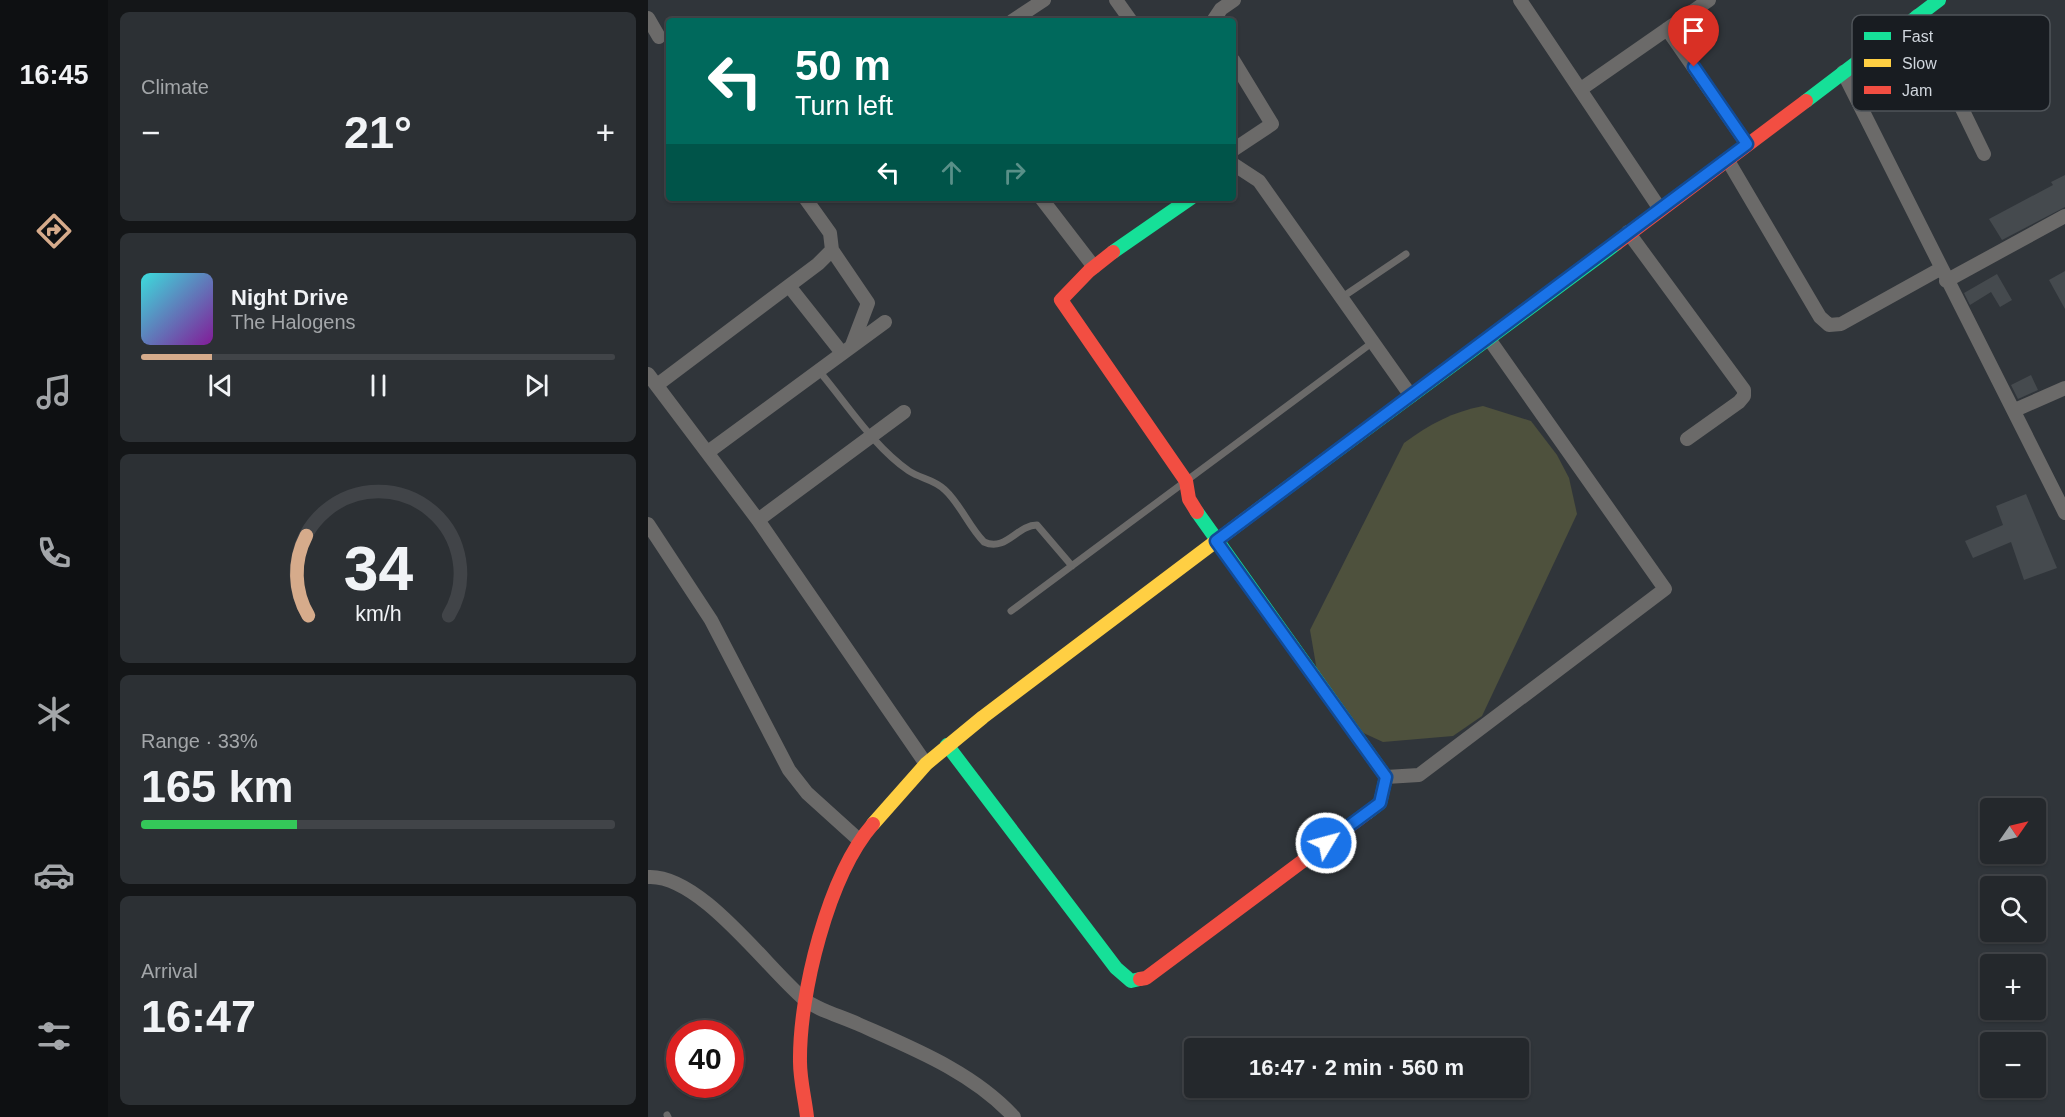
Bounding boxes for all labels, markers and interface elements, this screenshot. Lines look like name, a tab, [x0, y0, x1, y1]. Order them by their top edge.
pin	[1668, 5, 1719, 67]
icon: arrive	[1677, 14, 1710, 47]
legend	[1852, 15, 2050, 111]
text: Fast	[1902, 28, 1934, 45]
icon: left	[696, 42, 774, 120]
text: 50 m	[795, 42, 891, 89]
text: Slow	[1902, 55, 1937, 72]
text: 16:45	[19, 60, 89, 90]
text: Climate	[141, 76, 209, 98]
text: Jam	[1902, 82, 1932, 99]
text: Turn left	[795, 91, 893, 121]
text: 21°	[344, 107, 412, 158]
text: −	[141, 114, 160, 151]
text: +	[596, 114, 615, 151]
icon: left	[872, 156, 905, 189]
icon: ahead	[935, 156, 968, 189]
icon: right	[998, 156, 1031, 189]
icon: directions	[33, 210, 75, 252]
text: Night Drive	[231, 285, 348, 310]
text: The Halogens	[231, 311, 356, 333]
icon: previous	[204, 369, 237, 402]
icon: pause	[362, 369, 395, 402]
icon: next	[520, 369, 553, 402]
icon: music	[33, 371, 75, 413]
icon: phone	[33, 532, 75, 574]
text: 34	[343, 534, 413, 603]
text: km/h	[355, 602, 401, 626]
icon: climate	[33, 693, 75, 735]
text: Range · 33%	[141, 730, 258, 752]
text: 165 km	[141, 761, 294, 812]
north arrow	[1980, 798, 2046, 864]
map controls	[1980, 798, 2046, 1098]
position arrow	[1294, 811, 1358, 875]
icon: car	[33, 854, 75, 896]
button: search	[1980, 876, 2046, 942]
button: +	[1980, 954, 2046, 1020]
text: Arrival	[141, 960, 198, 982]
text: 16:47	[141, 991, 256, 1042]
icon: filters	[33, 1015, 75, 1057]
speed limit sign: 40	[666, 1020, 744, 1098]
button: −	[1980, 1032, 2046, 1098]
text: 16:47 · 2 min · 560 m	[1249, 1055, 1464, 1080]

